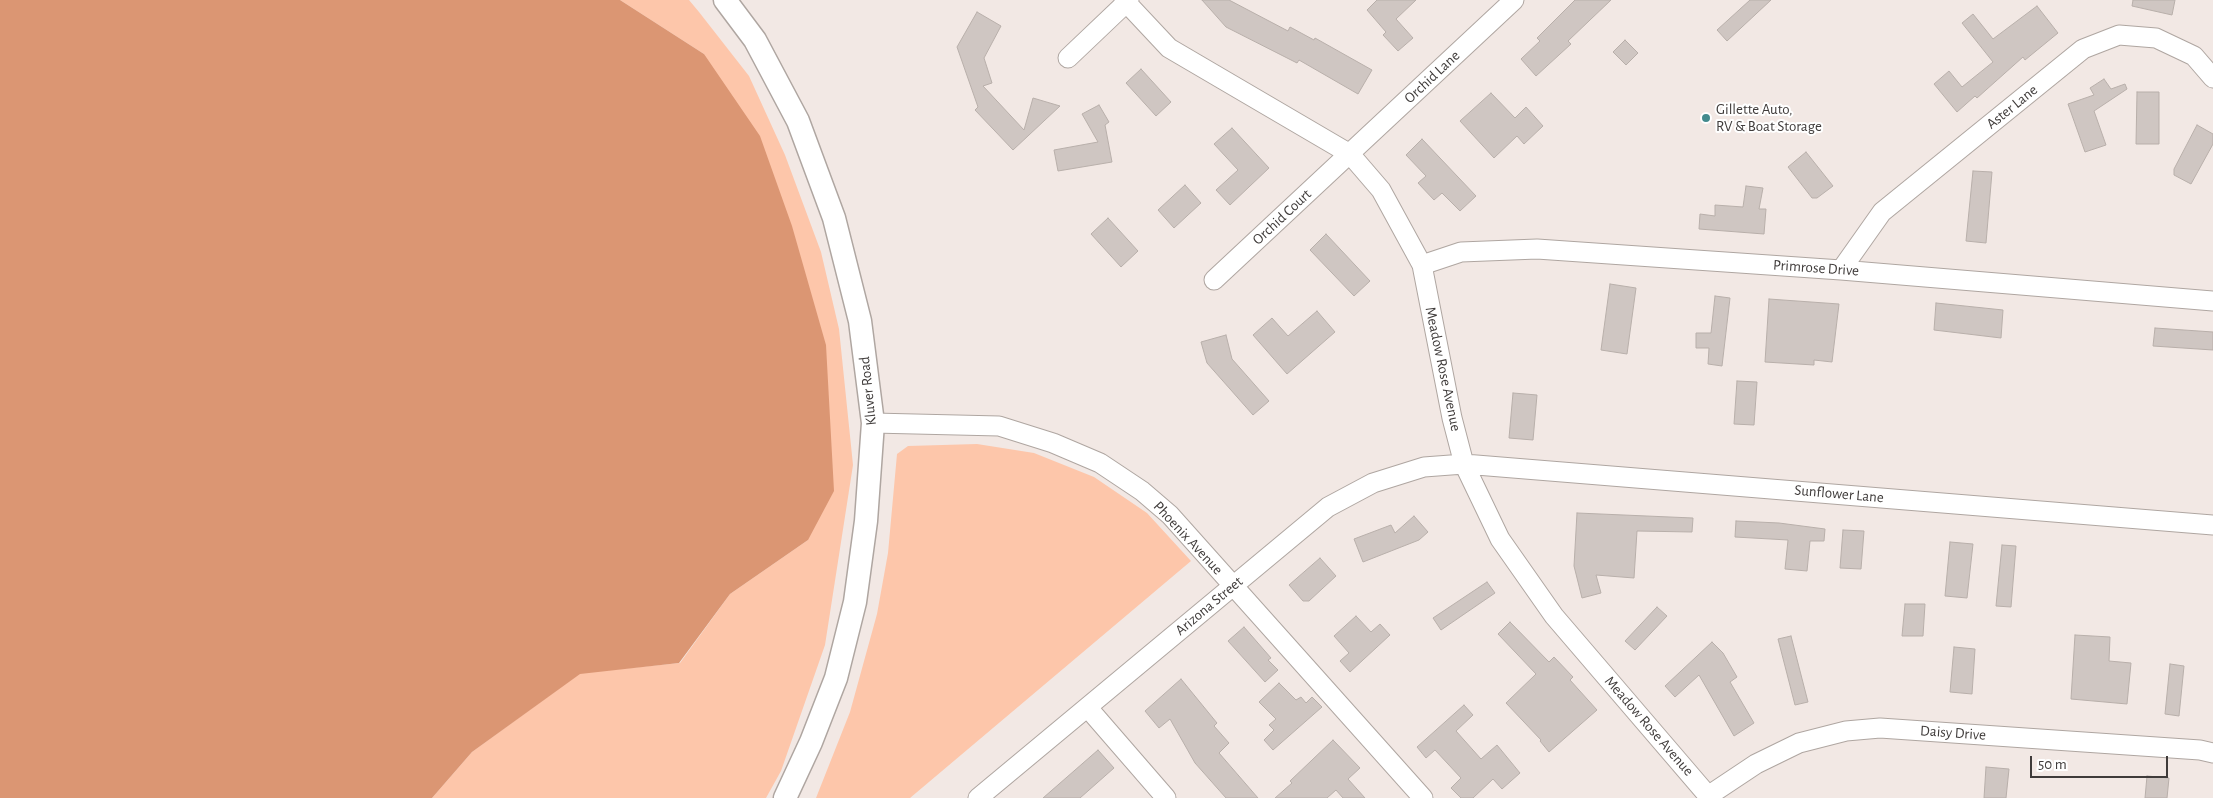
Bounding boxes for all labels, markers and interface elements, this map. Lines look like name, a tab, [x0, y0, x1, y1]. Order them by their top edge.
street label: Orchid Lane	[1400, 47, 1464, 107]
street label: Aster Lane	[1983, 81, 2041, 133]
place label: Gillette Auto, RV & Boat Storage	[1716, 100, 1822, 135]
marker: Gillette Auto, RV & Boat Storage	[1700, 112, 1712, 124]
street label: Orchid Court	[1249, 185, 1315, 249]
street label: Primrose Drive	[1772, 256, 1860, 280]
street label: Meadow Rose Avenue	[1421, 305, 1465, 433]
street label: Kluver Road	[855, 355, 881, 427]
street label: Sunflower Lane	[1794, 481, 1884, 507]
street label: Phoenix Avenue	[1149, 497, 1227, 579]
street label: Arizona Street	[1172, 573, 1246, 639]
street label: Meadow Rose Avenue	[1601, 672, 1697, 780]
street label: Daisy Drive	[1920, 722, 1986, 744]
scale bar	[2033, 746, 2170, 778]
text: 50 m	[2038, 757, 2067, 772]

